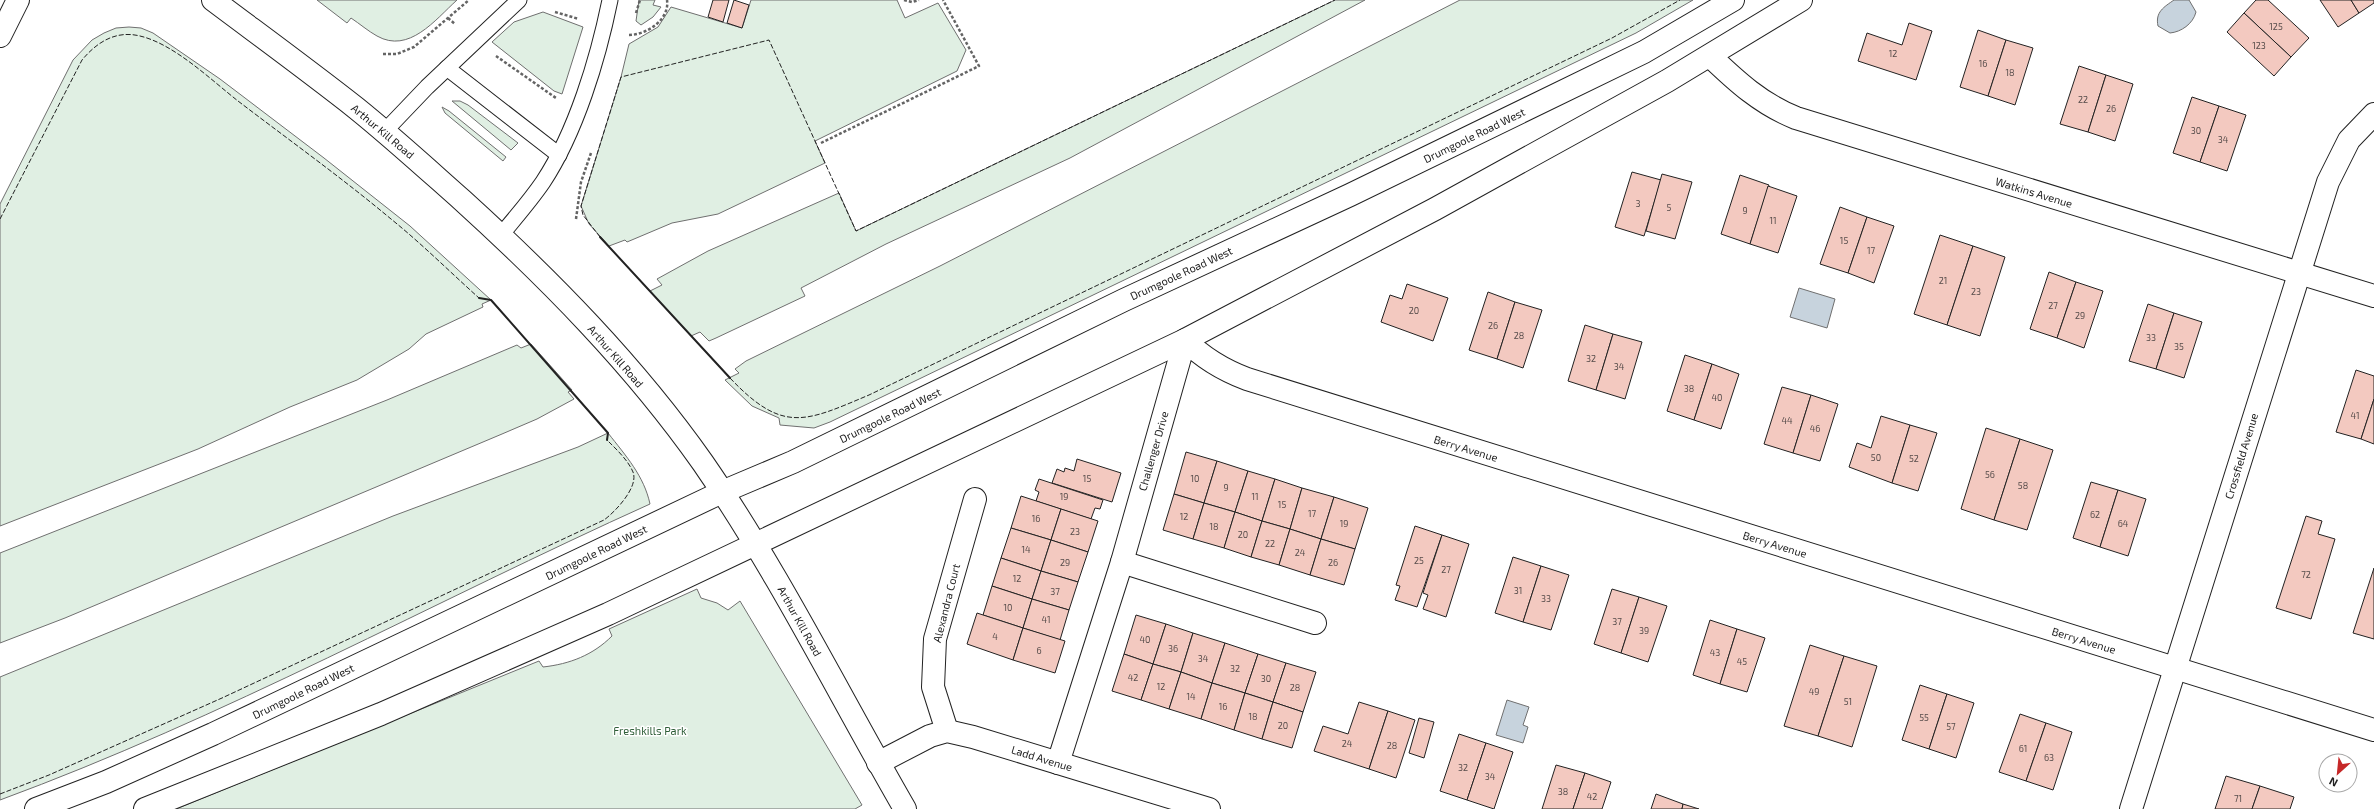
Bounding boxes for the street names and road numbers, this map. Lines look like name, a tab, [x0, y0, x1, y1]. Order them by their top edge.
street label: Arthur Kill Road	[349, 101, 417, 161]
street label: Drumgoole Road West	[1421, 105, 1527, 165]
street label: Watkins Avenue	[1994, 174, 2074, 210]
street label: Drumgoole Road West	[1128, 244, 1234, 302]
street label: Arthur Kill Road	[586, 322, 646, 390]
street label: Drumgoole Road West	[837, 385, 943, 445]
street label: Challenger Drive	[1135, 410, 1171, 492]
street label: Crossfield Avenue	[2222, 411, 2260, 501]
street label: Berry Avenue	[1432, 432, 1500, 464]
street label: Drumgoole Road West	[543, 522, 649, 582]
street label: Berry Avenue	[1741, 528, 1809, 560]
street label: Alexandra Court	[930, 562, 962, 644]
street label: Arthur Kill Road	[775, 584, 825, 658]
street label: Berry Avenue	[2050, 624, 2118, 656]
street label: Drumgoole Road West	[250, 661, 356, 721]
street label: Ladd Avenue	[1010, 743, 1074, 774]

